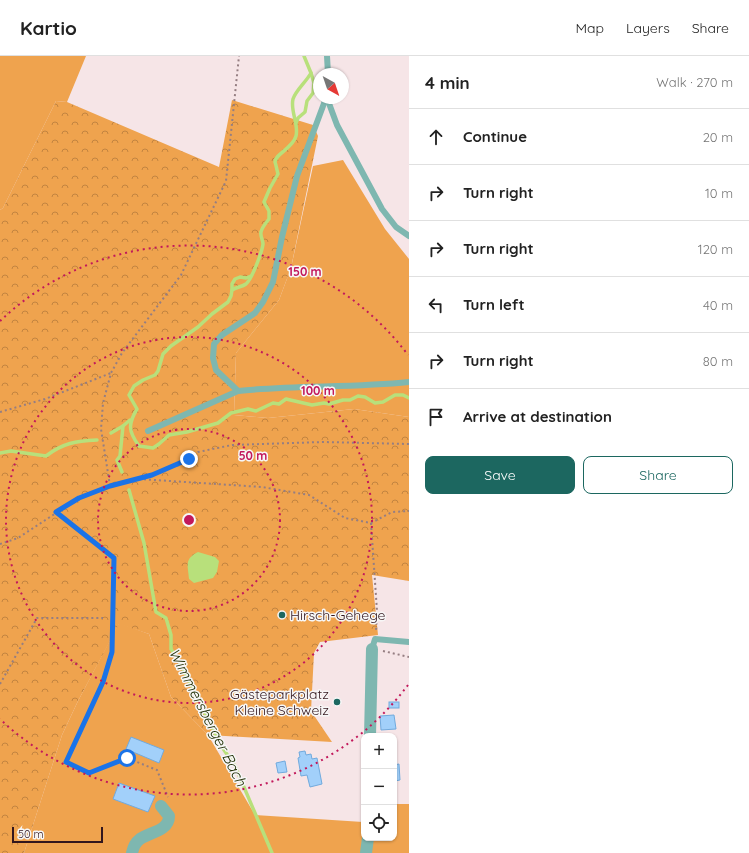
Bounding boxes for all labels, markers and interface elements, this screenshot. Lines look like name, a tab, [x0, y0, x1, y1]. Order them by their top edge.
text: Kartio	[20, 16, 77, 40]
text: Map	[575, 19, 604, 37]
text: Layers	[626, 19, 670, 37]
text: Share	[692, 19, 729, 37]
north arrow	[313, 68, 349, 104]
text: 4 min	[425, 72, 470, 93]
text: Walk · 270 m	[656, 74, 733, 90]
icon: ahead	[425, 126, 447, 148]
text: Continue	[463, 127, 527, 146]
text: 20 m	[703, 129, 733, 145]
icon: right	[425, 182, 447, 204]
text: Turn right	[463, 183, 534, 202]
text: 10 m	[705, 185, 733, 201]
icon: right	[425, 238, 447, 260]
text: Turn right	[463, 239, 534, 258]
text: 120 m	[698, 241, 733, 257]
text: 150 m	[288, 264, 322, 279]
icon: left	[425, 294, 447, 316]
text: Turn left	[463, 295, 525, 314]
text: 40 m	[703, 297, 733, 313]
icon: right	[425, 350, 447, 372]
text: Turn right	[463, 351, 534, 370]
text: 80 m	[703, 353, 733, 369]
text: 100 m	[301, 383, 335, 398]
icon: arrive	[425, 406, 447, 428]
text: Arrive at destination	[463, 407, 612, 426]
text: 50 m	[239, 448, 267, 463]
route end	[180, 450, 198, 468]
button: Save	[425, 456, 575, 494]
button: Share	[583, 456, 733, 494]
centre of rings	[182, 513, 196, 527]
place label: Hirsch-Gehege	[290, 606, 386, 624]
marker: Hirsch-Gehege	[277, 610, 287, 620]
water label: Wimmersberger Bach	[165, 645, 251, 789]
place label: Gästeparkplatz Kleine Schweiz	[230, 685, 329, 719]
marker: Gästeparkplatz Kleine Schweiz	[332, 697, 342, 707]
map controls	[361, 733, 397, 841]
button: +	[361, 733, 397, 769]
route start	[118, 749, 136, 767]
button: −	[361, 769, 397, 805]
button: locate	[361, 805, 397, 841]
scale bar	[12, 825, 103, 844]
text: 50 m	[18, 827, 44, 841]

